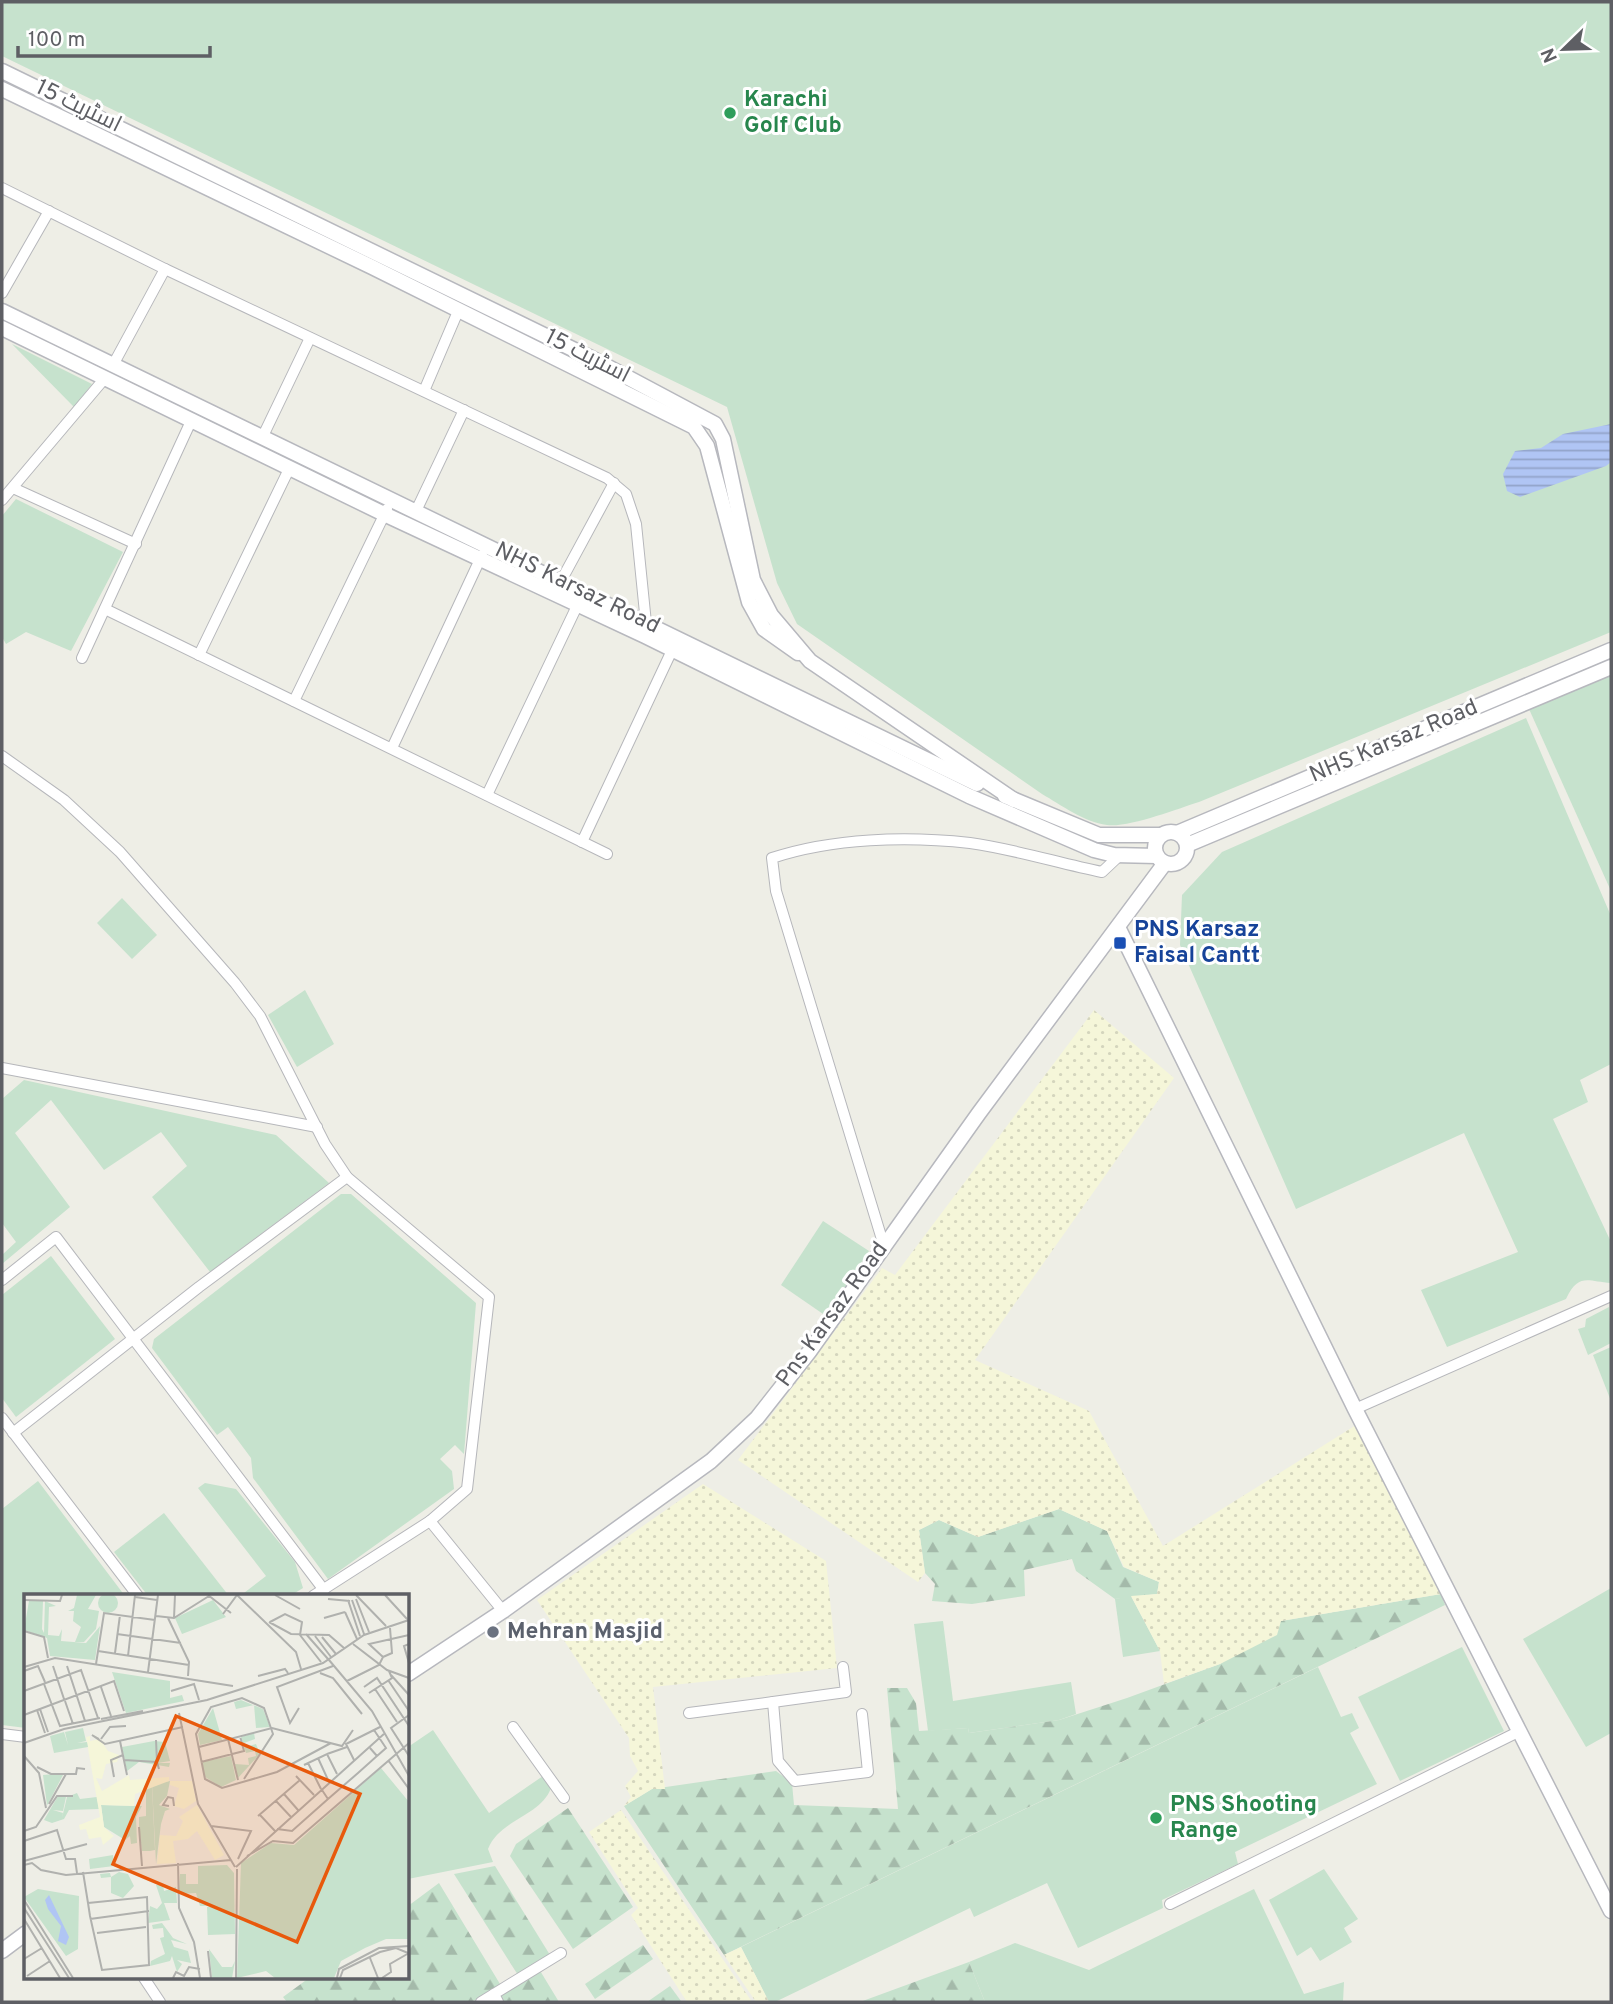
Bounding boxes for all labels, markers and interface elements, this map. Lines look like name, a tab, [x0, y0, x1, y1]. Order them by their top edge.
scale bar	[18, 14, 210, 58]
north arrow	[1529, 14, 1599, 84]
text: 100 m	[28, 27, 85, 54]
text: N	[1536, 44, 1564, 66]
street label: اسٹریٹ 15	[30, 74, 126, 140]
place label: Karachi Golf Club	[744, 86, 842, 141]
marker: Karachi Golf Club	[722, 105, 738, 121]
street label: اسٹریٹ 15	[539, 323, 635, 391]
street label: NHS Karsaz Road	[490, 536, 664, 642]
street label: NHS Karsaz Road	[1305, 693, 1483, 791]
place label: PNS Karsaz Faisal Cantt	[1134, 916, 1260, 971]
marker: PNS Karsaz Faisal Cantt	[1112, 935, 1128, 951]
street label: Pns Karsaz Road	[771, 1237, 895, 1393]
inset map	[24, 1594, 410, 1980]
place label: Mehran Masjid	[507, 1618, 663, 1647]
marker: Mehran Masjid	[485, 1624, 501, 1640]
place label: PNS Shooting Range	[1170, 1791, 1317, 1846]
marker: PNS Shooting Range	[1148, 1810, 1164, 1826]

